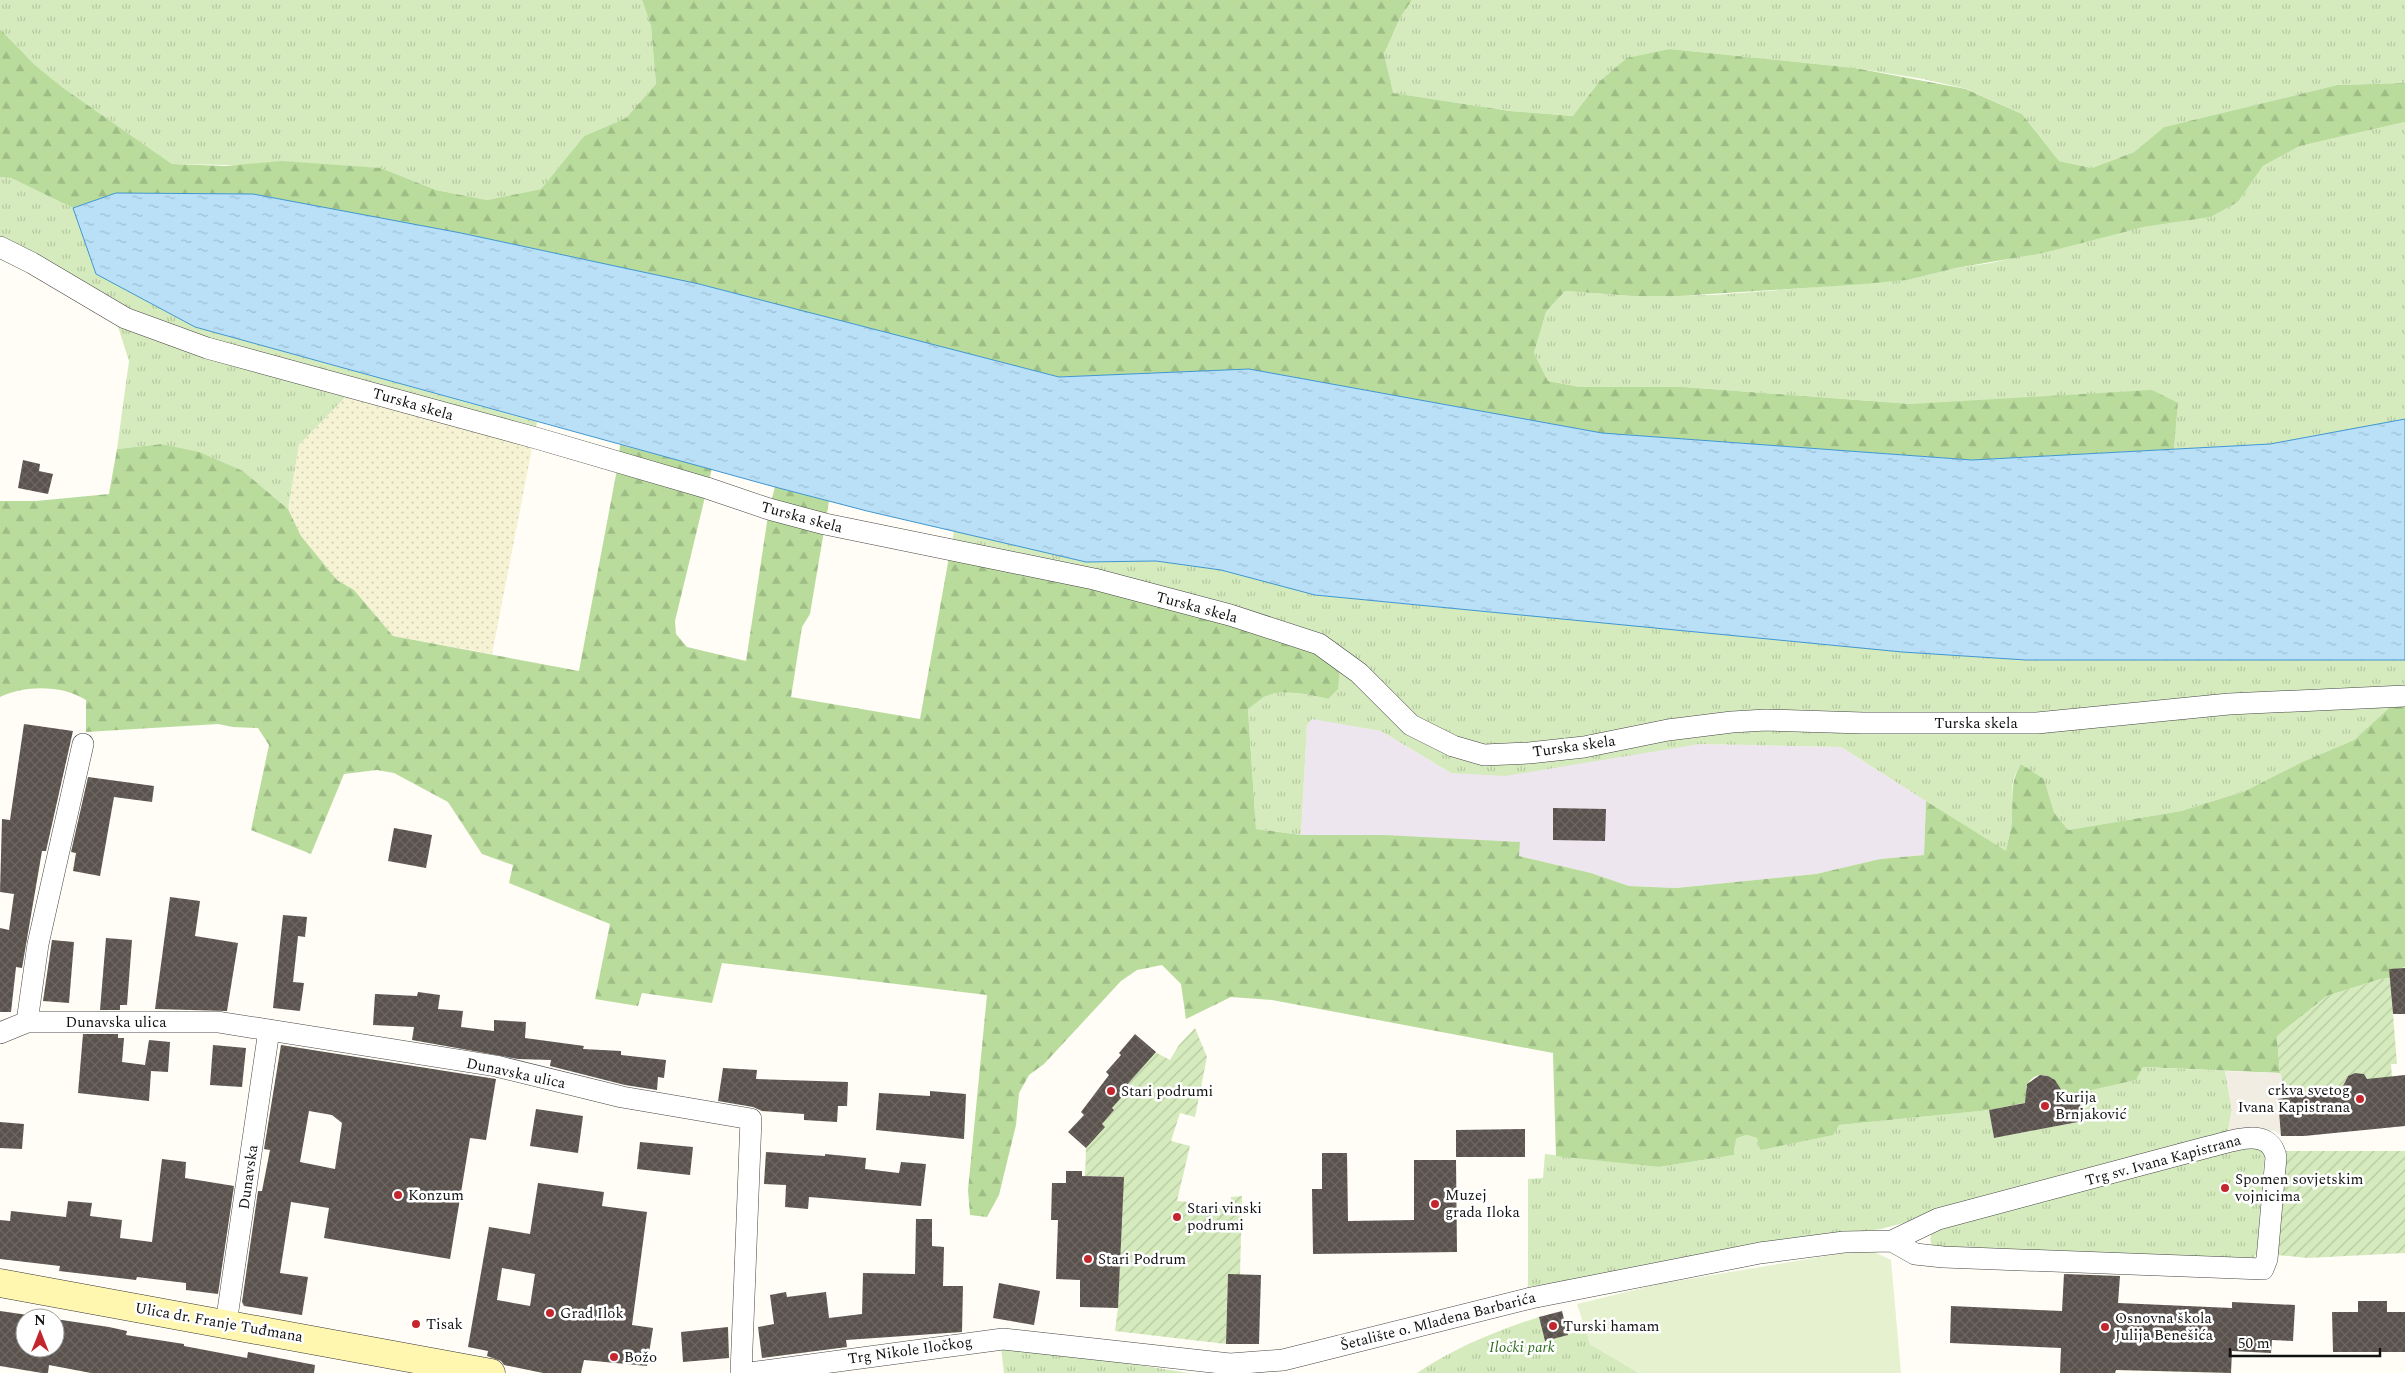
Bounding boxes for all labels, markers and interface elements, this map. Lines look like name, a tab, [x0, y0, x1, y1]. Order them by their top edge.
street label: Turska skela	[370, 382, 457, 427]
street label: Turska skela	[759, 496, 846, 540]
street label: Turska skela	[1154, 586, 1241, 630]
street label: Turska skela	[1934, 712, 2018, 735]
street label: Turska skela	[1531, 729, 1618, 764]
street label: Dunavska ulica	[66, 1011, 167, 1034]
street label: Dunavska ulica	[464, 1052, 568, 1095]
place label: crkva svetog Ivana Kapistrana	[2238, 1079, 2351, 1119]
place label: Stari podrumi	[1121, 1080, 1213, 1103]
marker: Stari podrumi	[1105, 1085, 1117, 1097]
place label: Kurija Brnjaković	[2055, 1086, 2127, 1126]
marker: crkva svetog Ivana Kapistrana	[2354, 1093, 2366, 1105]
marker: Kurija Brnjaković	[2039, 1100, 2051, 1112]
street label: Trg sv. Ivana Kapistrana	[2083, 1128, 2244, 1192]
street label: Dunavska	[233, 1143, 265, 1211]
place label: Spomen sovjetskim vojnicima	[2234, 1168, 2364, 1208]
marker: Spomen sovjetskim vojnicima	[2219, 1182, 2231, 1194]
place label: Konzum	[408, 1184, 464, 1207]
place label: Muzej grada Iloka	[1445, 1184, 1520, 1224]
marker: Konzum	[392, 1189, 404, 1201]
place label: Stari vinski podrumi	[1187, 1197, 1262, 1237]
marker: Muzej grada Iloka	[1429, 1198, 1441, 1210]
marker: Stari vinski podrumi	[1171, 1211, 1183, 1223]
place label: Stari Podrum	[1098, 1248, 1186, 1271]
marker: Stari Podrum	[1082, 1253, 1094, 1265]
street label: Šetalište o. Mladena Barbarića	[1338, 1286, 1539, 1357]
street label: Ulica dr. Franje Tuđmana	[133, 1296, 305, 1349]
place label: Grad Ilok	[560, 1302, 624, 1325]
marker: Grad Ilok	[544, 1307, 556, 1319]
place label: Osnovna škola Julija Benešića	[2115, 1307, 2214, 1347]
north arrow	[15, 1308, 65, 1358]
text: N	[34, 1310, 46, 1331]
place label: Tisak	[426, 1313, 463, 1336]
place label: Turski hamam	[1563, 1315, 1659, 1338]
marker: Tisak	[410, 1318, 422, 1330]
marker: Turski hamam	[1547, 1320, 1559, 1332]
marker: Osnovna škola Julija Benešića	[2099, 1321, 2111, 1333]
scale bar	[2230, 1326, 2380, 1358]
street label: Trg Nikole Iločkog	[846, 1330, 974, 1371]
text: 50 m	[2238, 1332, 2270, 1355]
park label: Iločki park	[1489, 1336, 1555, 1359]
place label: Božo	[624, 1346, 657, 1369]
marker: Božo	[608, 1351, 620, 1363]

